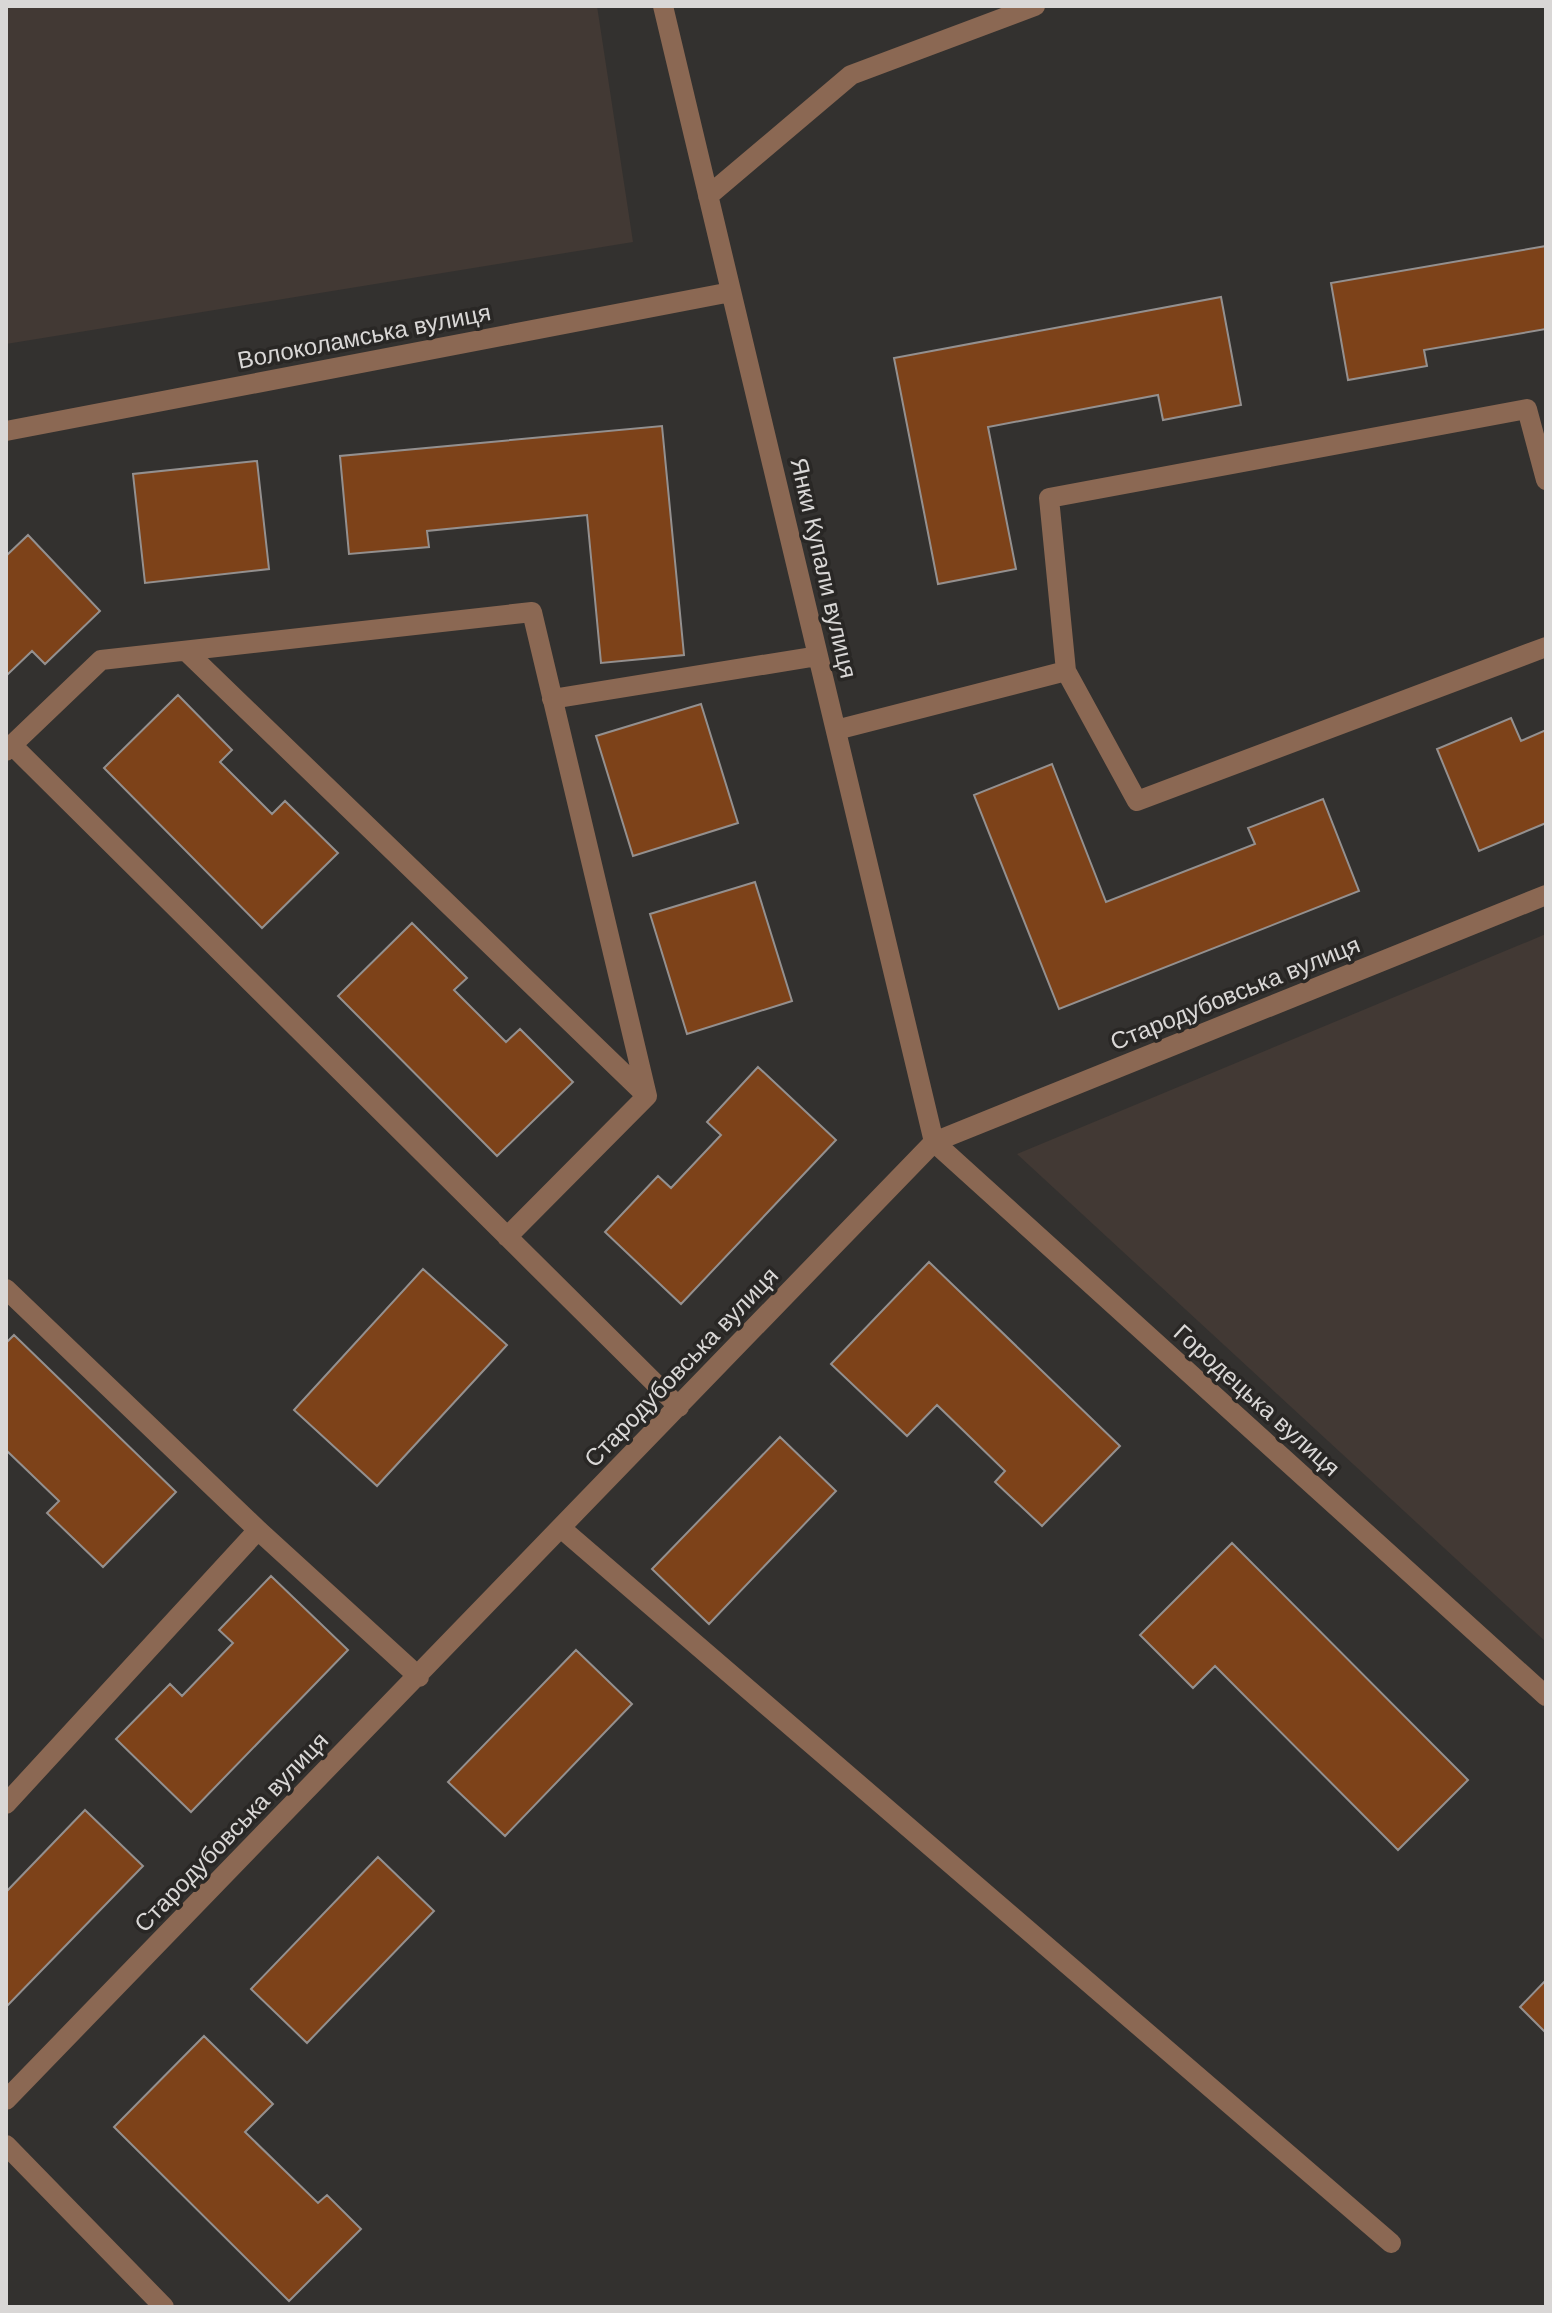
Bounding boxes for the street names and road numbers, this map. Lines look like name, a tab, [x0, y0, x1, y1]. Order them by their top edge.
street label: Волоколамська вулиця	[235, 298, 493, 374]
street label: Янки Купали вулиця	[785, 455, 863, 681]
street label: Стародубовська вулиця	[1106, 931, 1364, 1055]
street label: Стародубовська вулиця	[579, 1262, 783, 1472]
street label: Городецька вулиця	[1169, 1319, 1345, 1481]
street label: Стародубовська вулиця	[129, 1727, 333, 1937]

